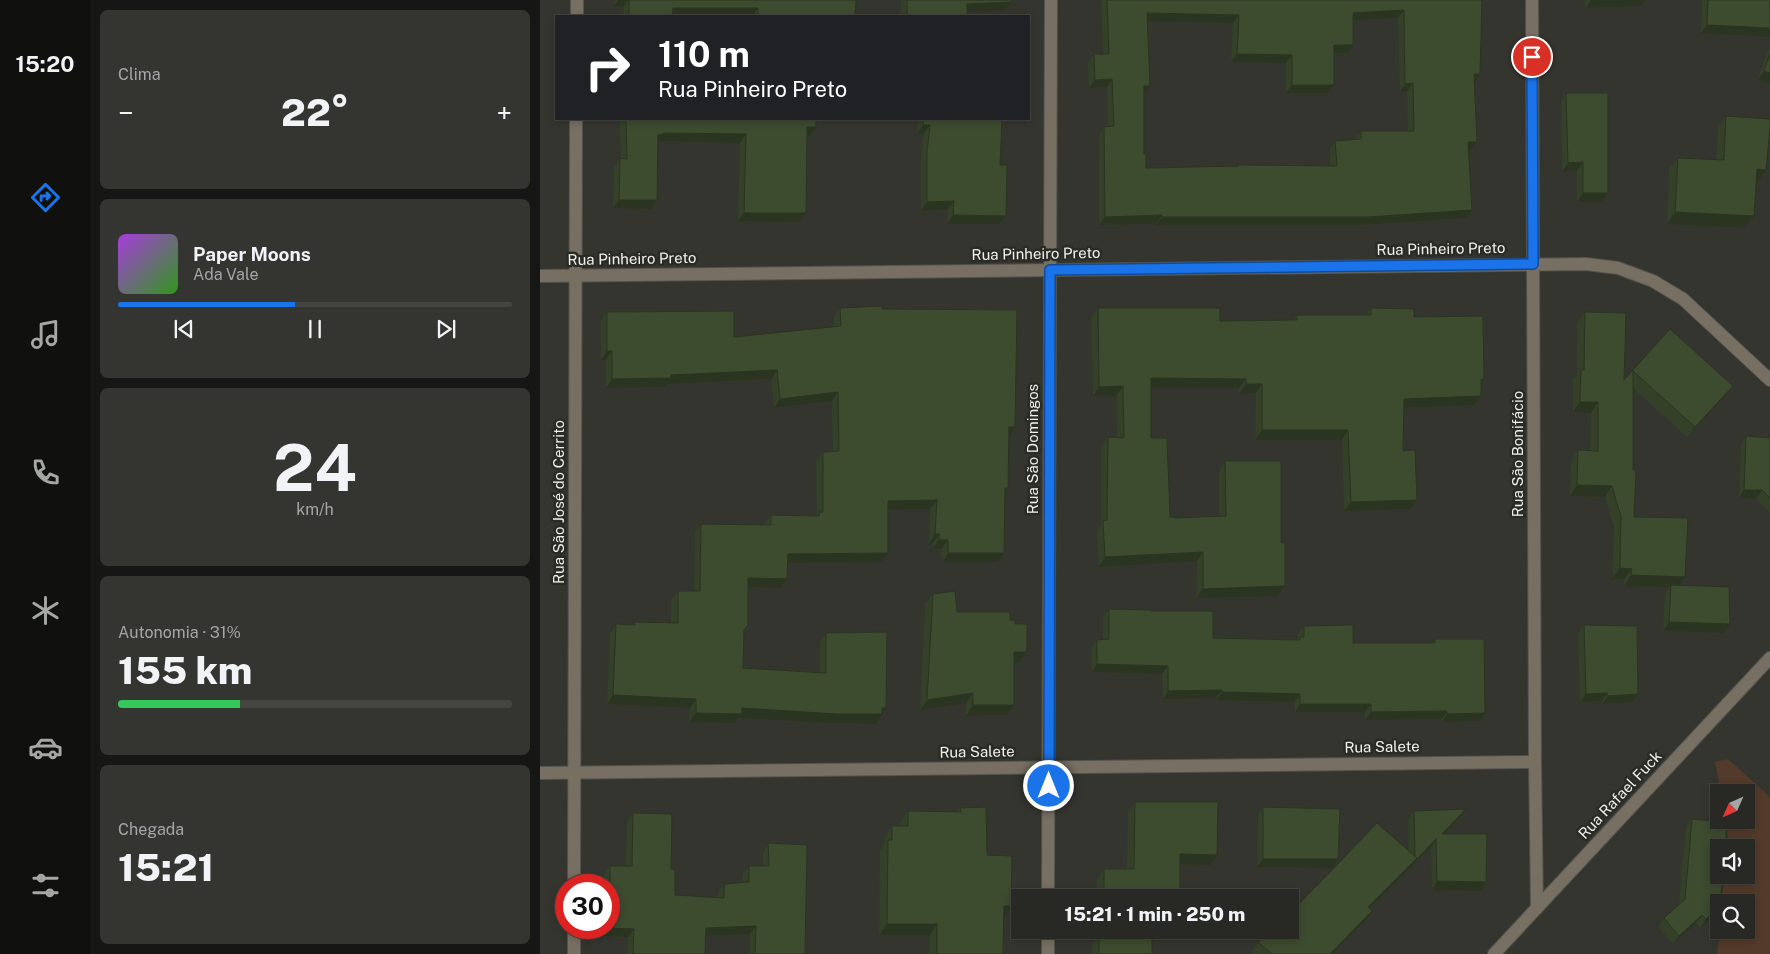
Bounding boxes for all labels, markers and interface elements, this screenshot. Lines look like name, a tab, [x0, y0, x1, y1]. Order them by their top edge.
text: 110 m	[658, 34, 750, 75]
icon: right	[575, 35, 640, 100]
pin	[1511, 36, 1553, 78]
icon: arrive	[1518, 43, 1546, 71]
text: 15:20	[16, 51, 74, 77]
text: Clima	[118, 65, 161, 84]
text: Rua Pinheiro Preto	[658, 76, 847, 102]
text: 22°	[281, 90, 349, 135]
text: −	[118, 96, 134, 129]
text: +	[496, 96, 512, 129]
icon: directions	[28, 180, 63, 215]
street label: Rua Pinheiro Preto	[1376, 239, 1506, 258]
text: Paper Moons	[193, 243, 311, 265]
street label: Rua Pinheiro Preto	[971, 244, 1101, 263]
street label: Rua Pinheiro Preto	[567, 249, 697, 268]
text: Ada Vale	[193, 265, 258, 284]
icon: previous	[170, 315, 198, 343]
icon: pause	[301, 315, 329, 343]
icon: next	[432, 315, 460, 343]
icon: music	[28, 317, 63, 352]
street label: Rua São Domingos	[1024, 384, 1041, 514]
street label: Rua São Bonifácio	[1509, 391, 1526, 517]
street label: Rua São José do Cerrito	[550, 420, 567, 584]
text: 24	[273, 429, 357, 506]
icon: phone	[28, 455, 63, 490]
text: km/h	[296, 500, 334, 519]
icon: climate	[28, 593, 63, 628]
text: Autonomia · 31%	[118, 623, 241, 642]
text: 155 km	[118, 648, 252, 693]
icon: car	[28, 730, 63, 765]
street label: Rua Salete	[1344, 737, 1420, 756]
street label: Rua Salete	[939, 742, 1015, 761]
street label: Rua Rafael Fuck	[1575, 747, 1665, 842]
position arrow	[1022, 759, 1074, 811]
north arrow	[1710, 784, 1755, 829]
map controls	[1710, 784, 1755, 939]
text: Chegada	[118, 820, 184, 839]
button: sound	[1710, 839, 1755, 884]
text: 15:21	[118, 845, 214, 890]
icon: filters	[28, 868, 63, 903]
speed limit sign: 30	[555, 874, 620, 939]
button: search	[1710, 894, 1755, 939]
text: 15:21 · 1 min · 250 m	[1065, 903, 1245, 925]

